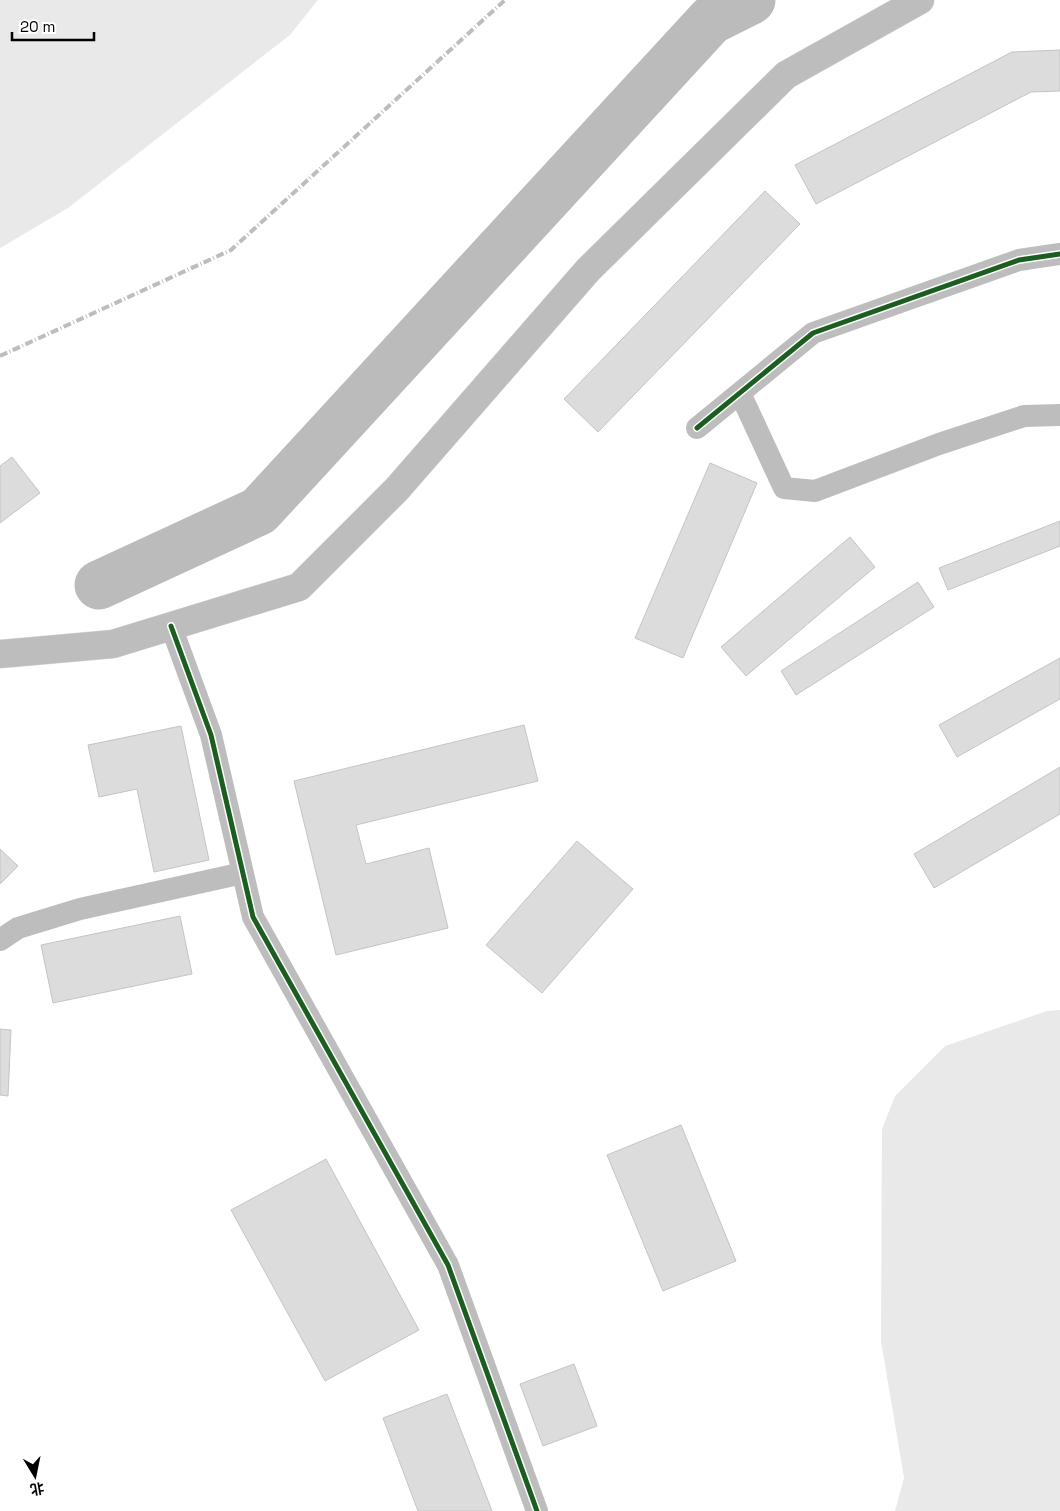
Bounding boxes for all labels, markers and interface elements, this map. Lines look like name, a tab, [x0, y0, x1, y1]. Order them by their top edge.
scale bar	[12, 10, 95, 42]
text: 20 m	[20, 17, 55, 36]
north arrow	[10, 1451, 60, 1501]
text: 北	[29, 1479, 46, 1499]

